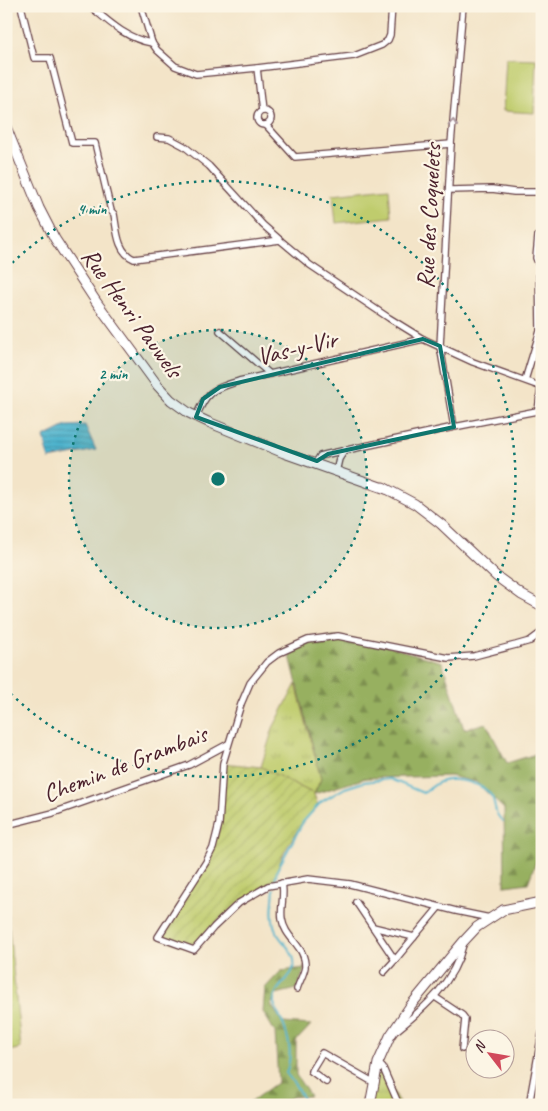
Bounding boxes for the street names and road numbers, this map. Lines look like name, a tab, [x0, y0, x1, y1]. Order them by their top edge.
street label: Rue des Coquelets	[409, 140, 449, 289]
street label: Rue Henri Pauwels	[74, 242, 191, 386]
street label: Vas-y-Vir	[254, 323, 343, 373]
street label: Chemin de Grambais	[39, 717, 214, 810]

